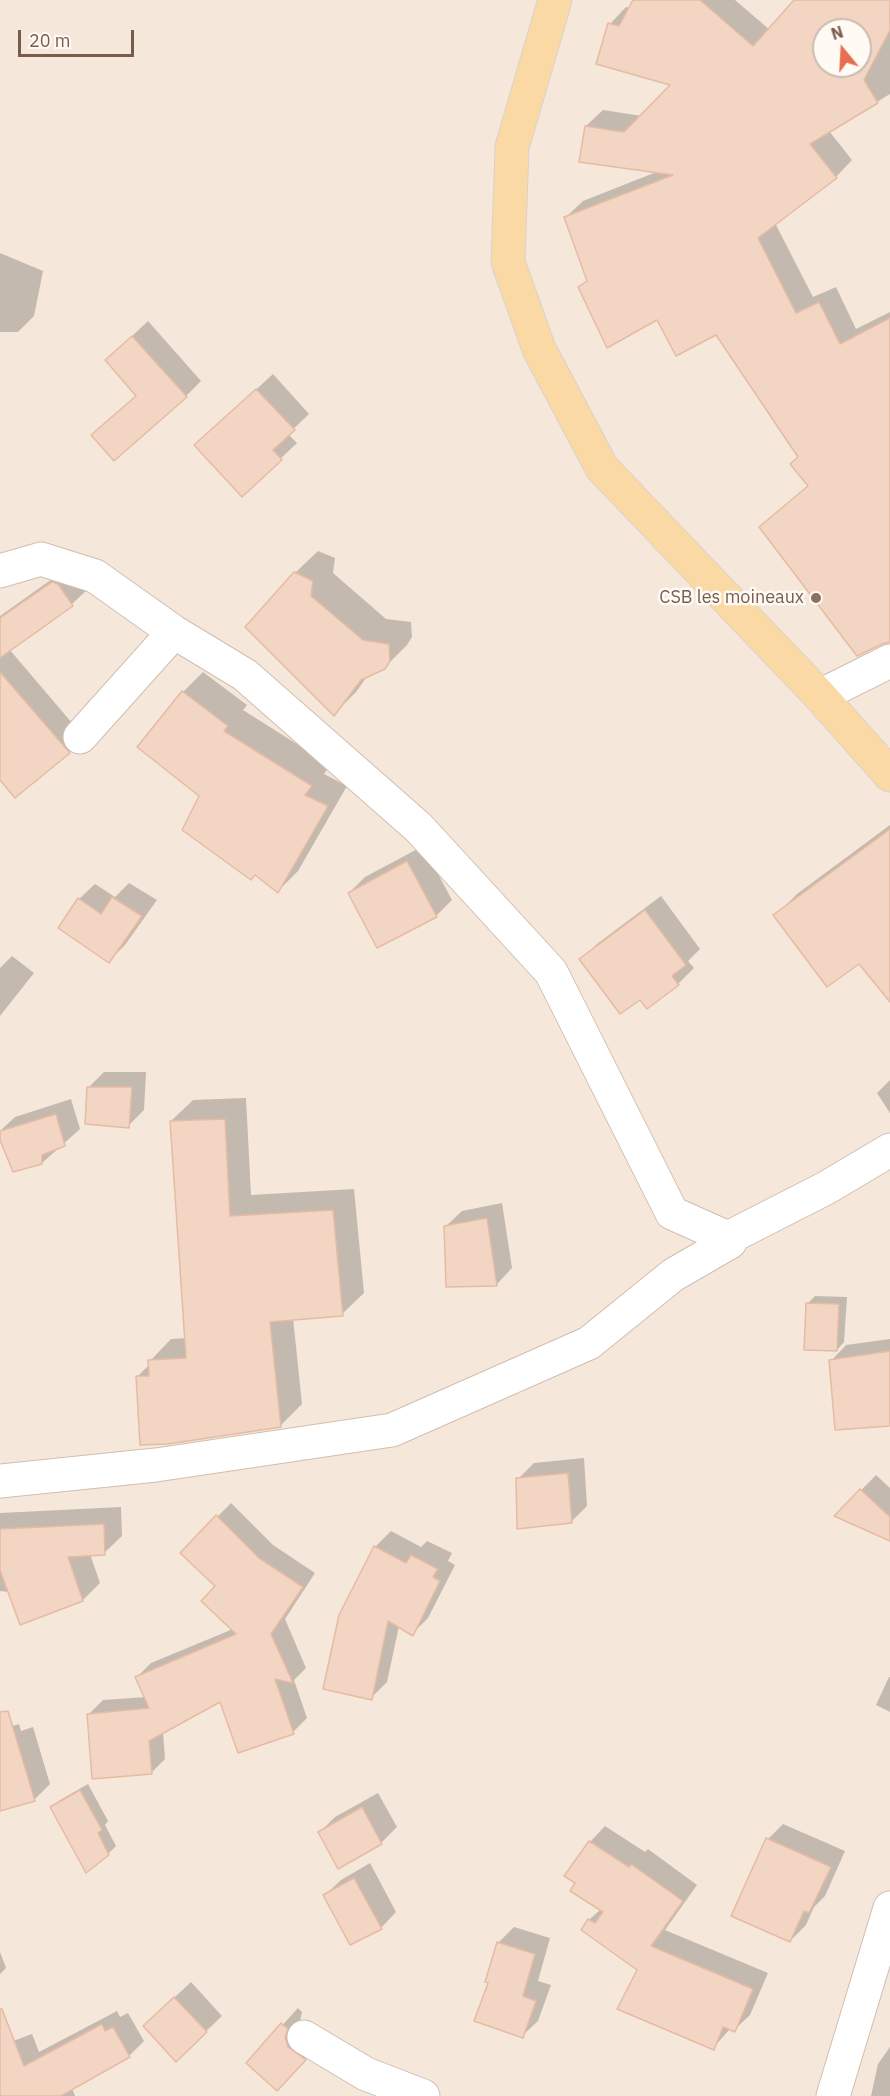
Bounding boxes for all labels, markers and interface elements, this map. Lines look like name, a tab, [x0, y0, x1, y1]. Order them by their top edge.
scale bar	[21, 18, 136, 56]
north arrow	[812, 18, 872, 78]
text: N	[828, 21, 846, 44]
text: 20 m	[29, 29, 71, 52]
place label: CSB les moineaux	[659, 587, 804, 609]
marker: CSB les moineaux	[809, 591, 823, 605]

